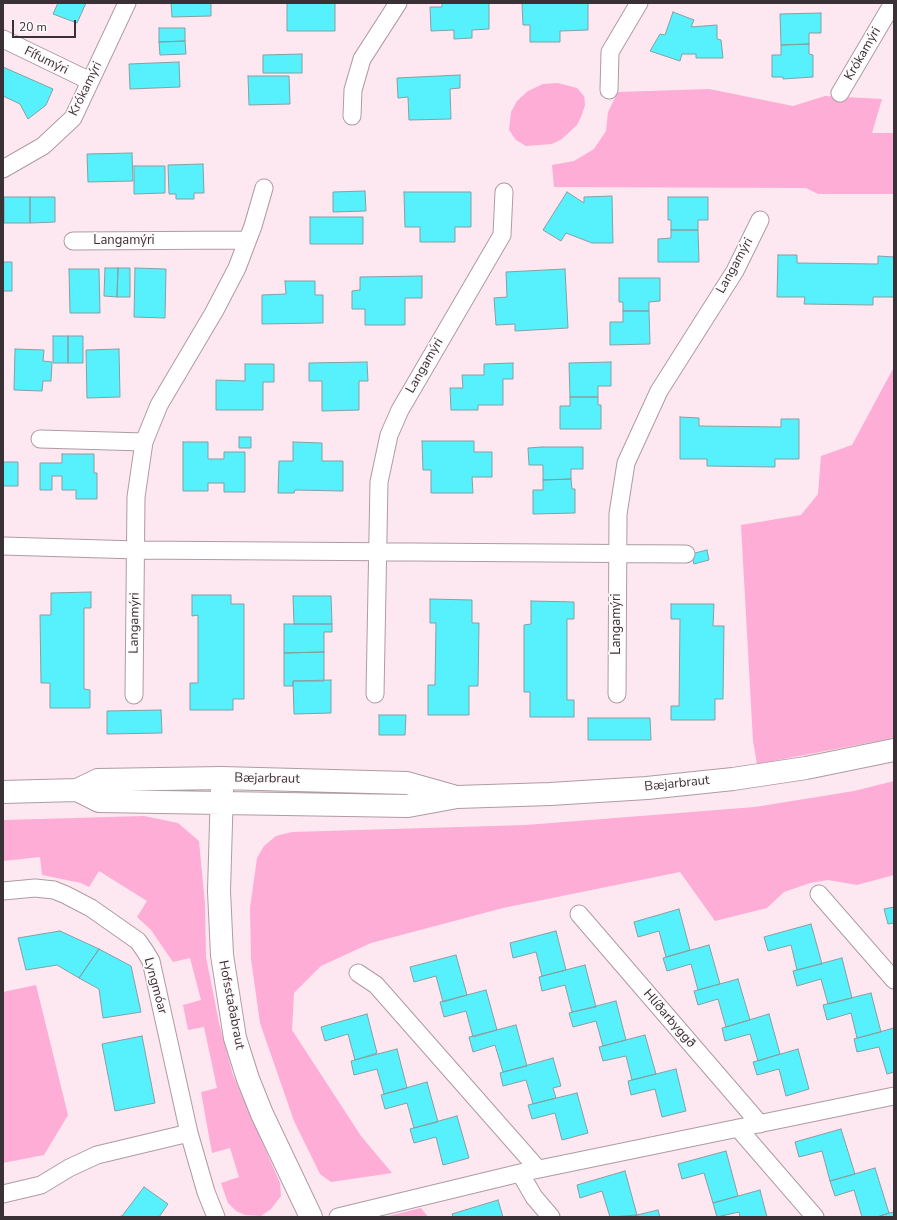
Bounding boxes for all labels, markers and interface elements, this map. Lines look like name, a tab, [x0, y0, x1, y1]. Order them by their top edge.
scale bar	[14, 12, 78, 38]
text: 20 m	[19, 19, 47, 35]
street label: Krókamýri	[842, 25, 884, 83]
street label: Fífumýri	[21, 44, 71, 78]
street label: Krókamýri	[66, 59, 106, 119]
street label: Langamýri	[93, 233, 155, 249]
street label: Langamýri	[713, 235, 757, 297]
street label: Langamýri	[403, 336, 447, 396]
street label: Langamýri	[127, 592, 143, 654]
street label: Langamýri	[609, 593, 625, 655]
street label: Bæjarbraut	[234, 771, 300, 787]
street label: Bæjarbraut	[644, 773, 710, 795]
street label: Lyngmóar	[140, 956, 170, 1016]
street label: Hofsstaðabraut	[215, 959, 247, 1051]
street label: Hlíðarbyggð	[639, 987, 699, 1051]

